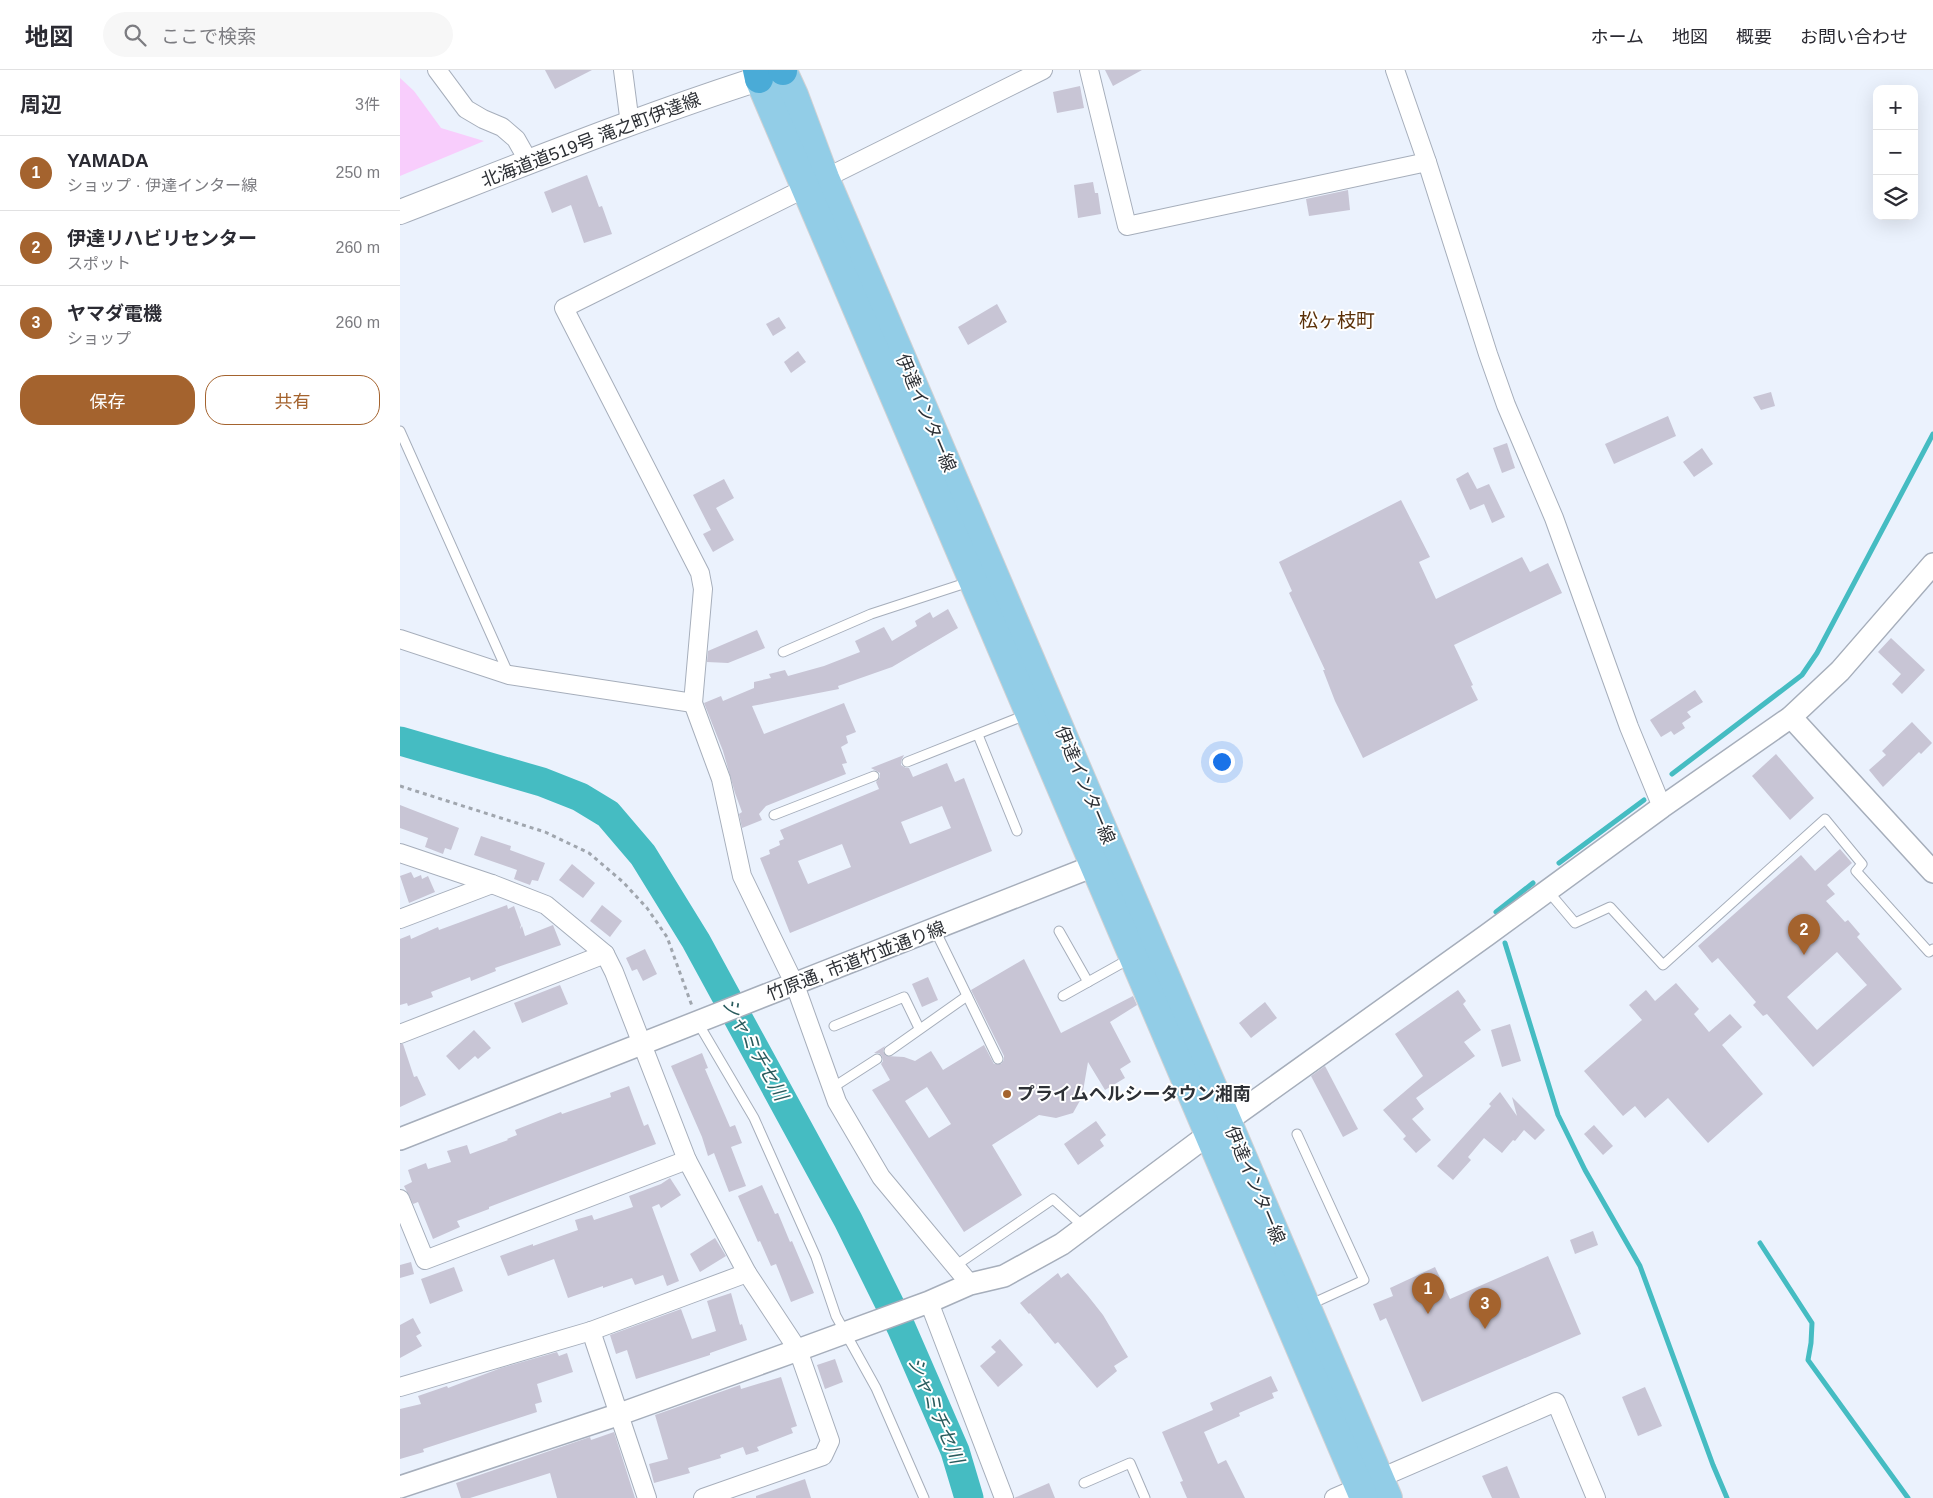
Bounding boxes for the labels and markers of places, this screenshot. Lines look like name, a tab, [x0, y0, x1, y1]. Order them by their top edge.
pin: 2	[1788, 914, 1820, 955]
place label: プライムヘルシータウン湘南	[1017, 1084, 1251, 1104]
marker: プライムヘルシータウン湘南	[1001, 1088, 1013, 1100]
pin: 1	[1412, 1273, 1444, 1314]
pin: 3	[1469, 1288, 1501, 1329]

